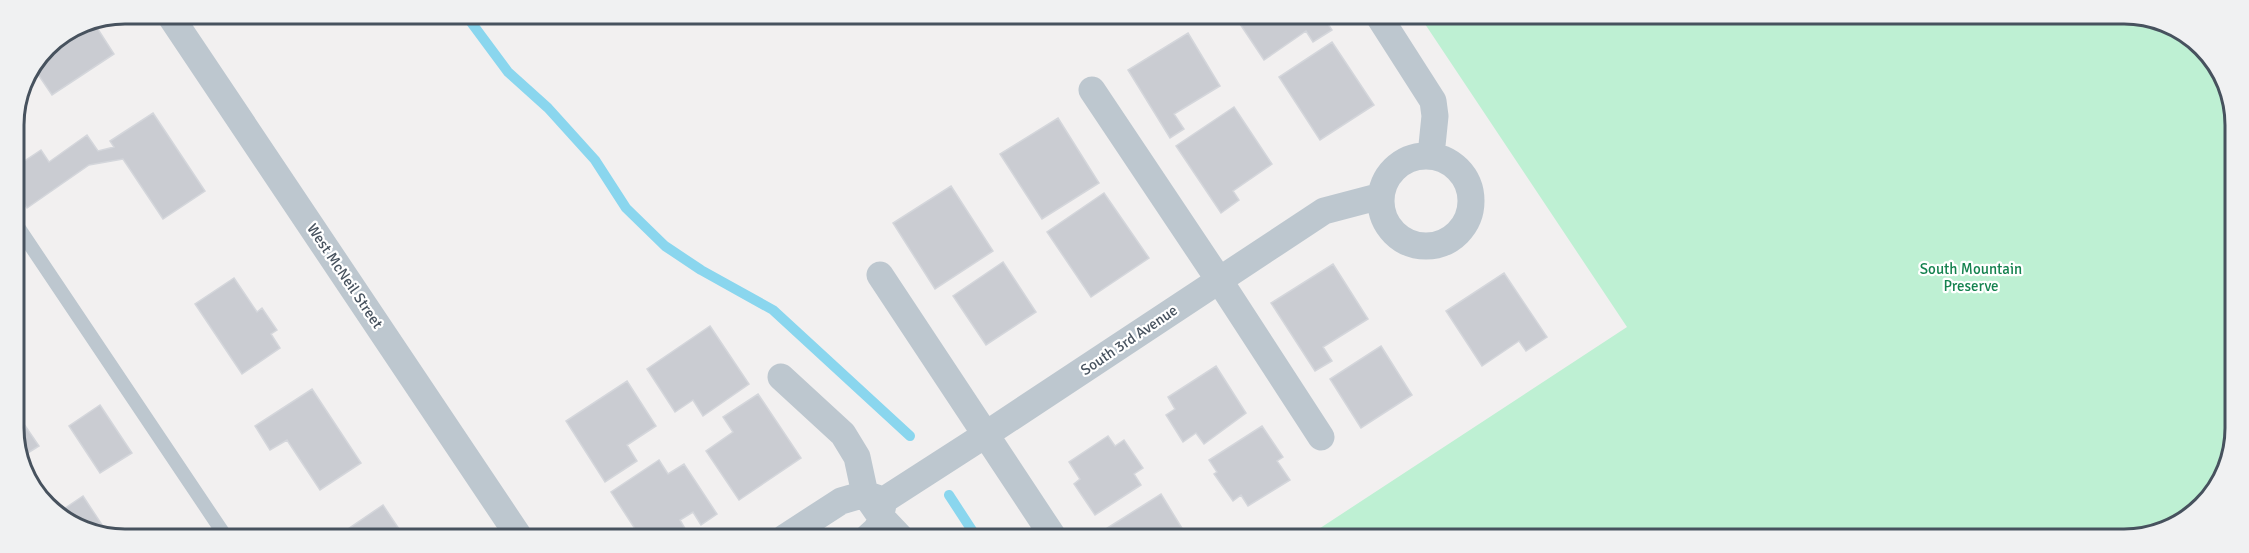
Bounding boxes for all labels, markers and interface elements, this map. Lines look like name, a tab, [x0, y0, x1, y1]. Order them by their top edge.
street label: West McNeil Street	[303, 220, 387, 332]
park label: South Mountain Preserve	[1920, 260, 2022, 295]
street label: South 3rd Avenue	[1077, 301, 1181, 379]

